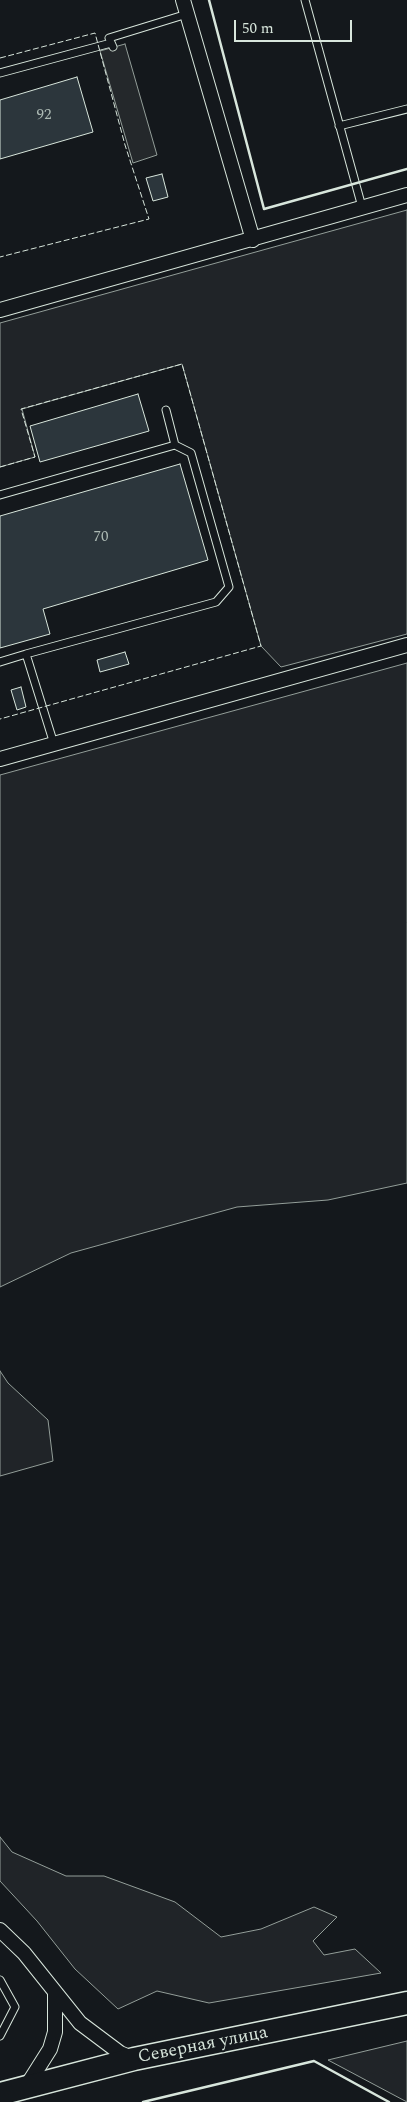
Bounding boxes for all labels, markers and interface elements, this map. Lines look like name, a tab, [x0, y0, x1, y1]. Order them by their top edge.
scale bar	[237, 10, 354, 42]
text: 50 m	[242, 17, 274, 40]
house number: 92	[37, 107, 51, 125]
house number: 70	[94, 529, 108, 547]
street label: Северная улица	[136, 2023, 270, 2069]

